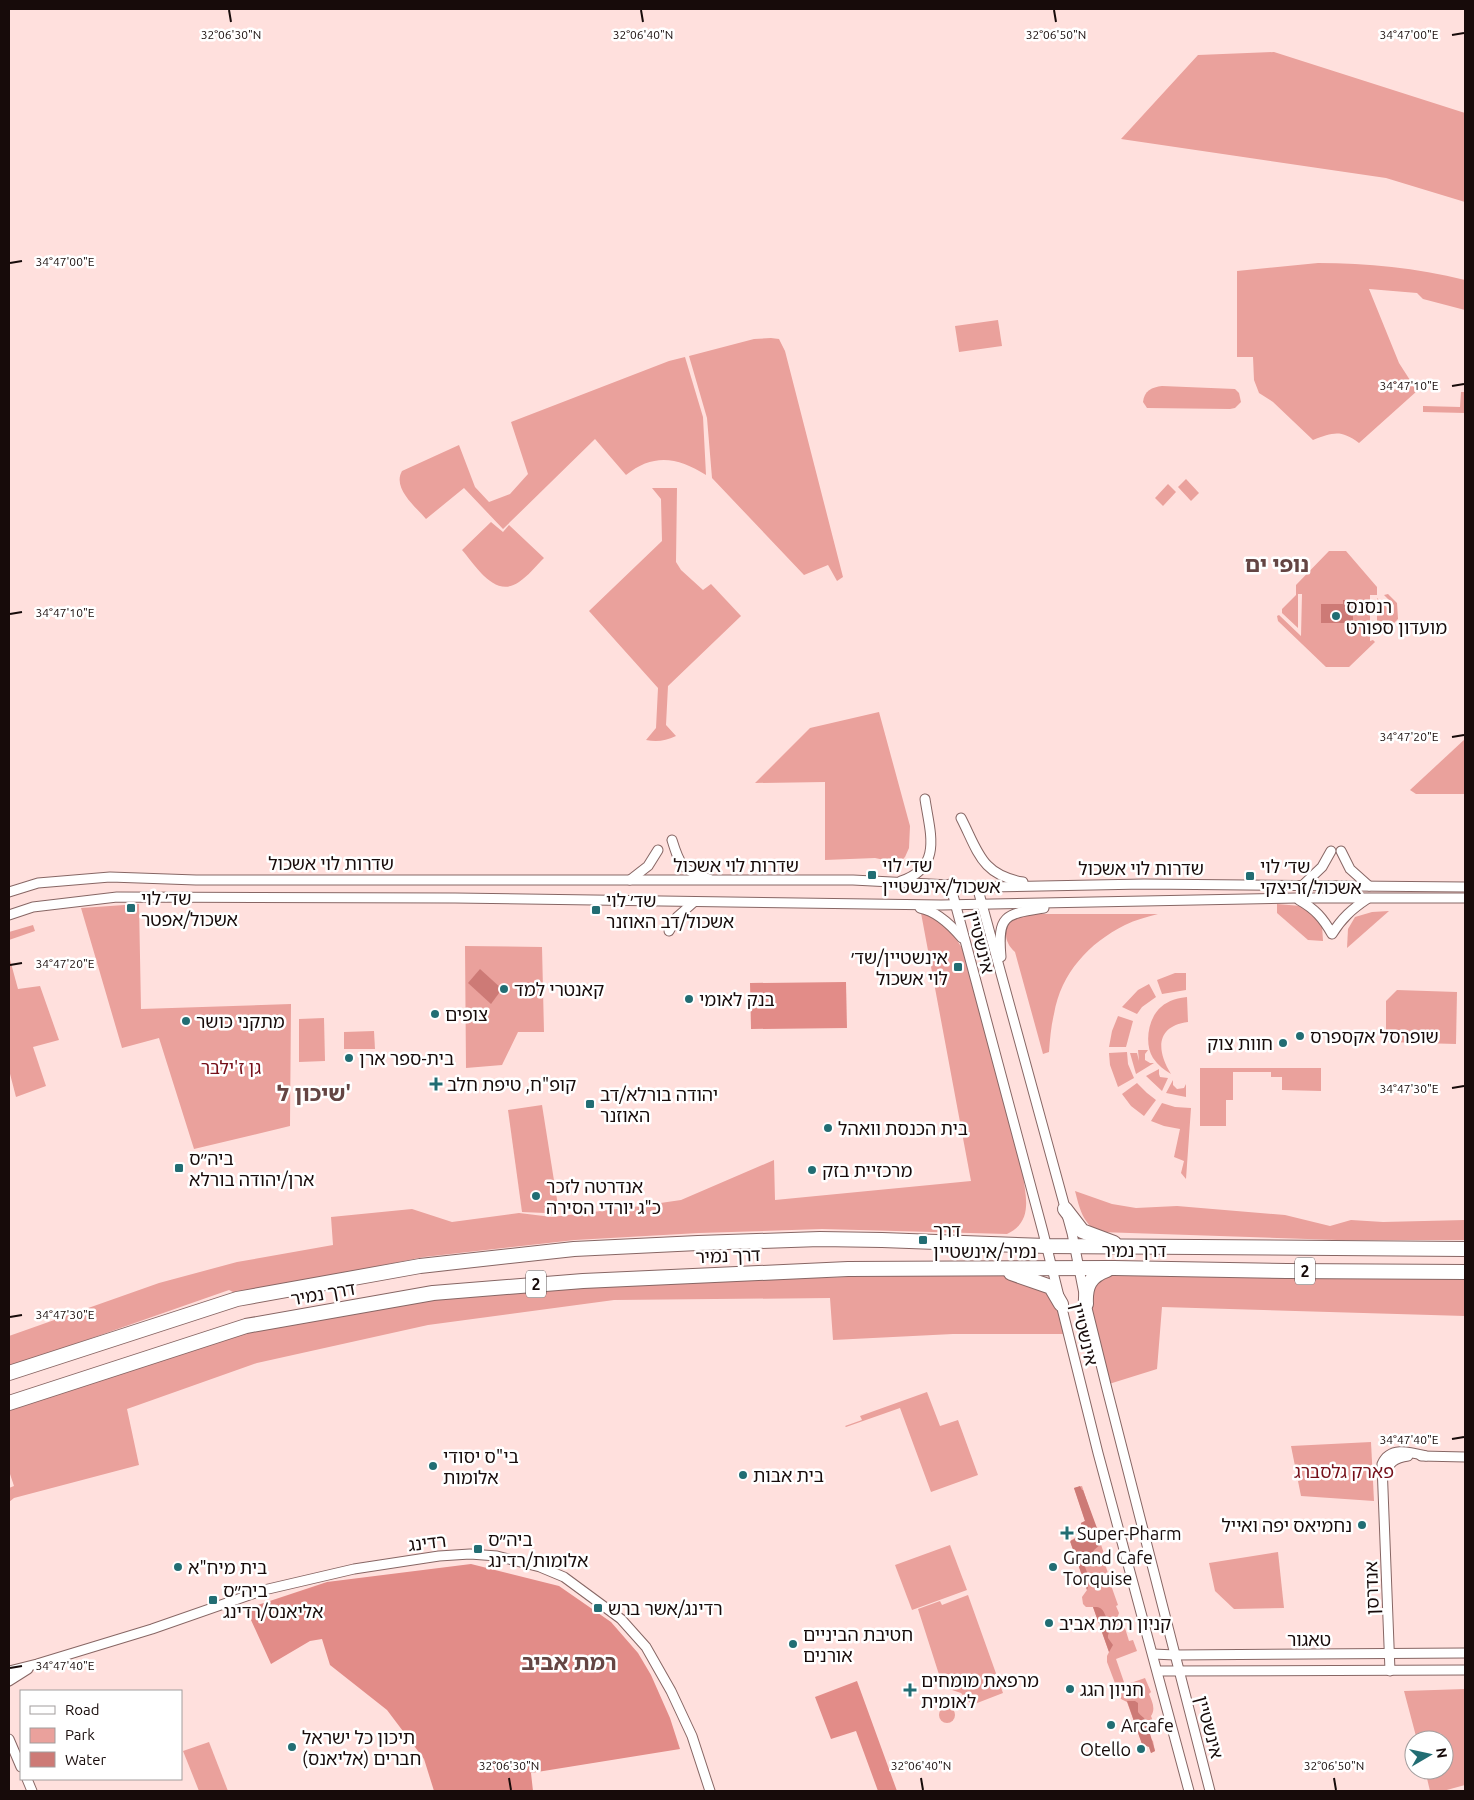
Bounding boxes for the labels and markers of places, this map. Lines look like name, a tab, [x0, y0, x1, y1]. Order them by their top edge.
place label: רנסנס מועדון ספורט	[1346, 596, 1447, 637]
marker: רנסנס מועדון ספורט	[1330, 610, 1342, 622]
place label: שד׳ לוי אשכול/אינשטיין	[882, 855, 1001, 896]
place label: שד׳ לוי אשכול/זריצקי	[1260, 856, 1362, 897]
marker: שד׳ לוי אשכול/אינשטיין	[866, 869, 878, 881]
marker: שד׳ לוי אשכול/זריצקי	[1244, 870, 1256, 882]
place label: שד׳ לוי אשכול/אפטר	[141, 888, 238, 929]
place label: שד׳ לוי אשכול/דב האוזנר	[606, 890, 734, 931]
marker: שד׳ לוי אשכול/אפטר	[125, 902, 137, 914]
marker: שד׳ לוי אשכול/דב האוזנר	[590, 904, 602, 916]
place label: אינשטיין/שד׳ לוי אשכול	[851, 947, 948, 988]
marker: אינשטיין/שד׳ לוי אשכול	[952, 961, 964, 973]
place label: קאנטרי למד	[514, 979, 604, 999]
marker: קאנטרי למד	[498, 983, 510, 995]
place label: בנק לאומי	[699, 989, 775, 1009]
marker: בנק לאומי	[683, 993, 695, 1005]
place label: צופים	[445, 1004, 488, 1024]
marker: צופים	[429, 1008, 441, 1020]
place label: מתקני כושר	[196, 1011, 285, 1031]
marker: מתקני כושר	[180, 1015, 192, 1027]
place label: שופרסל אקספרס	[1310, 1026, 1439, 1046]
marker: שופרסל אקספרס	[1294, 1030, 1306, 1042]
place label: חוות צוק	[1207, 1033, 1273, 1053]
marker: חוות צוק	[1277, 1037, 1289, 1049]
place label: בית-ספר ארן	[359, 1048, 454, 1068]
marker: בית-ספר ארן	[343, 1052, 355, 1064]
place label: קופ"ח, טיפת חלב	[447, 1074, 576, 1094]
marker: קופ"ח, טיפת חלב	[429, 1077, 443, 1091]
place label: יהודה בורלא/דב האוזנר	[600, 1084, 718, 1125]
marker: יהודה בורלא/דב האוזנר	[584, 1098, 596, 1110]
place label: בית הכנסת וואהל	[838, 1118, 968, 1138]
marker: בית הכנסת וואהל	[822, 1122, 834, 1134]
place label: ביה״ס ארן/יהודה בורלא	[189, 1148, 315, 1189]
place label: מרכזיית בזק	[822, 1160, 913, 1180]
marker: ביה״ס ארן/יהודה בורלא	[173, 1162, 185, 1174]
marker: מרכזיית בזק	[806, 1164, 818, 1176]
place label: אנדרטה לזכר כ"ג יורדי הסירה	[546, 1176, 661, 1217]
marker: אנדרטה לזכר כ"ג יורדי הסירה	[530, 1190, 542, 1202]
place label: דרך נמיר/אינשטיין	[933, 1220, 1037, 1261]
marker: דרך נמיר/אינשטיין	[917, 1234, 929, 1246]
place label: בי"ס יסודי אלומות	[443, 1446, 519, 1487]
marker: בי"ס יסודי אלומות	[427, 1460, 439, 1472]
place label: בית אבות	[753, 1465, 824, 1485]
marker: בית אבות	[737, 1469, 749, 1481]
place label: נחמיאס יפה ואייל	[1221, 1515, 1352, 1535]
marker: נחמיאס יפה ואייל	[1356, 1519, 1368, 1531]
place label: Super-Pharm	[1077, 1523, 1182, 1543]
marker: Super-Pharm	[1061, 1527, 1073, 1539]
place label: ביה״ס אלומות/רדינג	[488, 1529, 588, 1570]
marker: ביה״ס אלומות/רדינג	[472, 1543, 484, 1555]
place label: Grand Cafe Torquise	[1063, 1547, 1153, 1588]
place label: בית מיח"א	[188, 1557, 267, 1577]
marker: בית מיח"א	[172, 1561, 184, 1573]
marker: Grand Cafe Torquise	[1047, 1561, 1059, 1573]
place label: ביה״ס אליאנס/רדינג	[223, 1580, 323, 1621]
marker: ביה״ס אליאנס/רדינג	[207, 1594, 219, 1606]
place label: רדינג/אשר ברש	[608, 1598, 723, 1618]
marker: רדינג/אשר ברש	[592, 1602, 604, 1614]
place label: קניון רמת אביב	[1059, 1613, 1171, 1633]
marker: קניון רמת אביב	[1043, 1617, 1055, 1629]
place label: חטיבת הביניים אורנים	[803, 1624, 913, 1665]
marker: חטיבת הביניים אורנים	[787, 1638, 799, 1650]
place label: מרפאת מומחים לאומית	[921, 1670, 1039, 1711]
place label: חניון הגג	[1080, 1679, 1144, 1699]
marker: מרפאת מומחים לאומית	[903, 1683, 917, 1697]
marker: חניון הגג	[1064, 1683, 1076, 1695]
place label: Arcafe	[1121, 1715, 1174, 1735]
marker: Arcafe	[1105, 1719, 1117, 1731]
place label: תיכון כל ישראל חברים (אליאנס)	[302, 1727, 421, 1769]
place label: Otello	[1080, 1739, 1131, 1759]
marker: תיכון כל ישראל חברים (אליאנס)	[286, 1741, 298, 1753]
marker: Otello	[1135, 1743, 1147, 1755]

